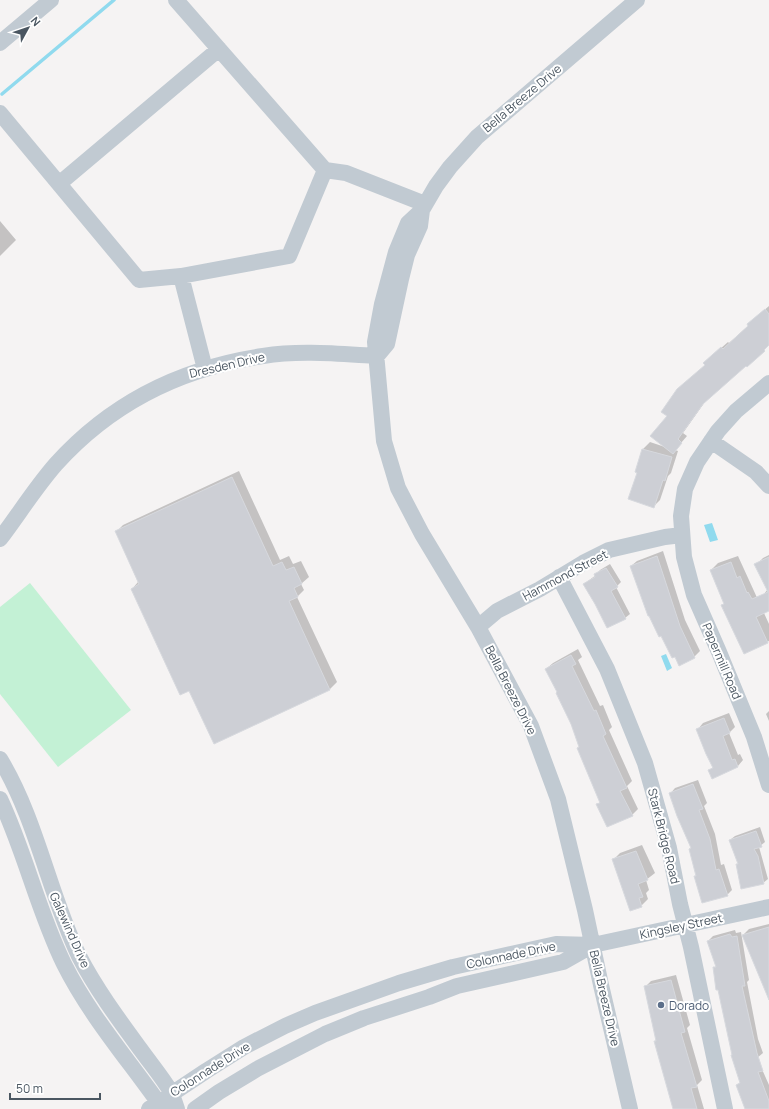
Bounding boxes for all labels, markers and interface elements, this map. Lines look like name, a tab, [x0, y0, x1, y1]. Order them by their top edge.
north arrow	[8, 8, 48, 48]
text: N	[28, 13, 44, 29]
street label: Bella Breeze Drive	[479, 60, 565, 136]
street label: Dresden Drive	[188, 348, 266, 382]
street label: Hammond Street	[519, 545, 611, 605]
street label: Papermill Road	[698, 620, 746, 702]
street label: Bella Breeze Drive	[481, 642, 541, 738]
street label: Stark Bridge Road	[644, 786, 684, 886]
street label: Galewind Drive	[46, 889, 94, 971]
street label: Kingsley Street	[638, 909, 724, 943]
street label: Colonnade Drive	[465, 937, 557, 973]
street label: Bella Breeze Drive	[586, 948, 624, 1048]
place label: Dorado	[669, 997, 709, 1014]
marker: Dorado	[656, 1000, 666, 1010]
street label: Colonnade Drive	[167, 1038, 253, 1100]
scale bar	[10, 1075, 100, 1101]
text: 50 m	[16, 1080, 43, 1097]

